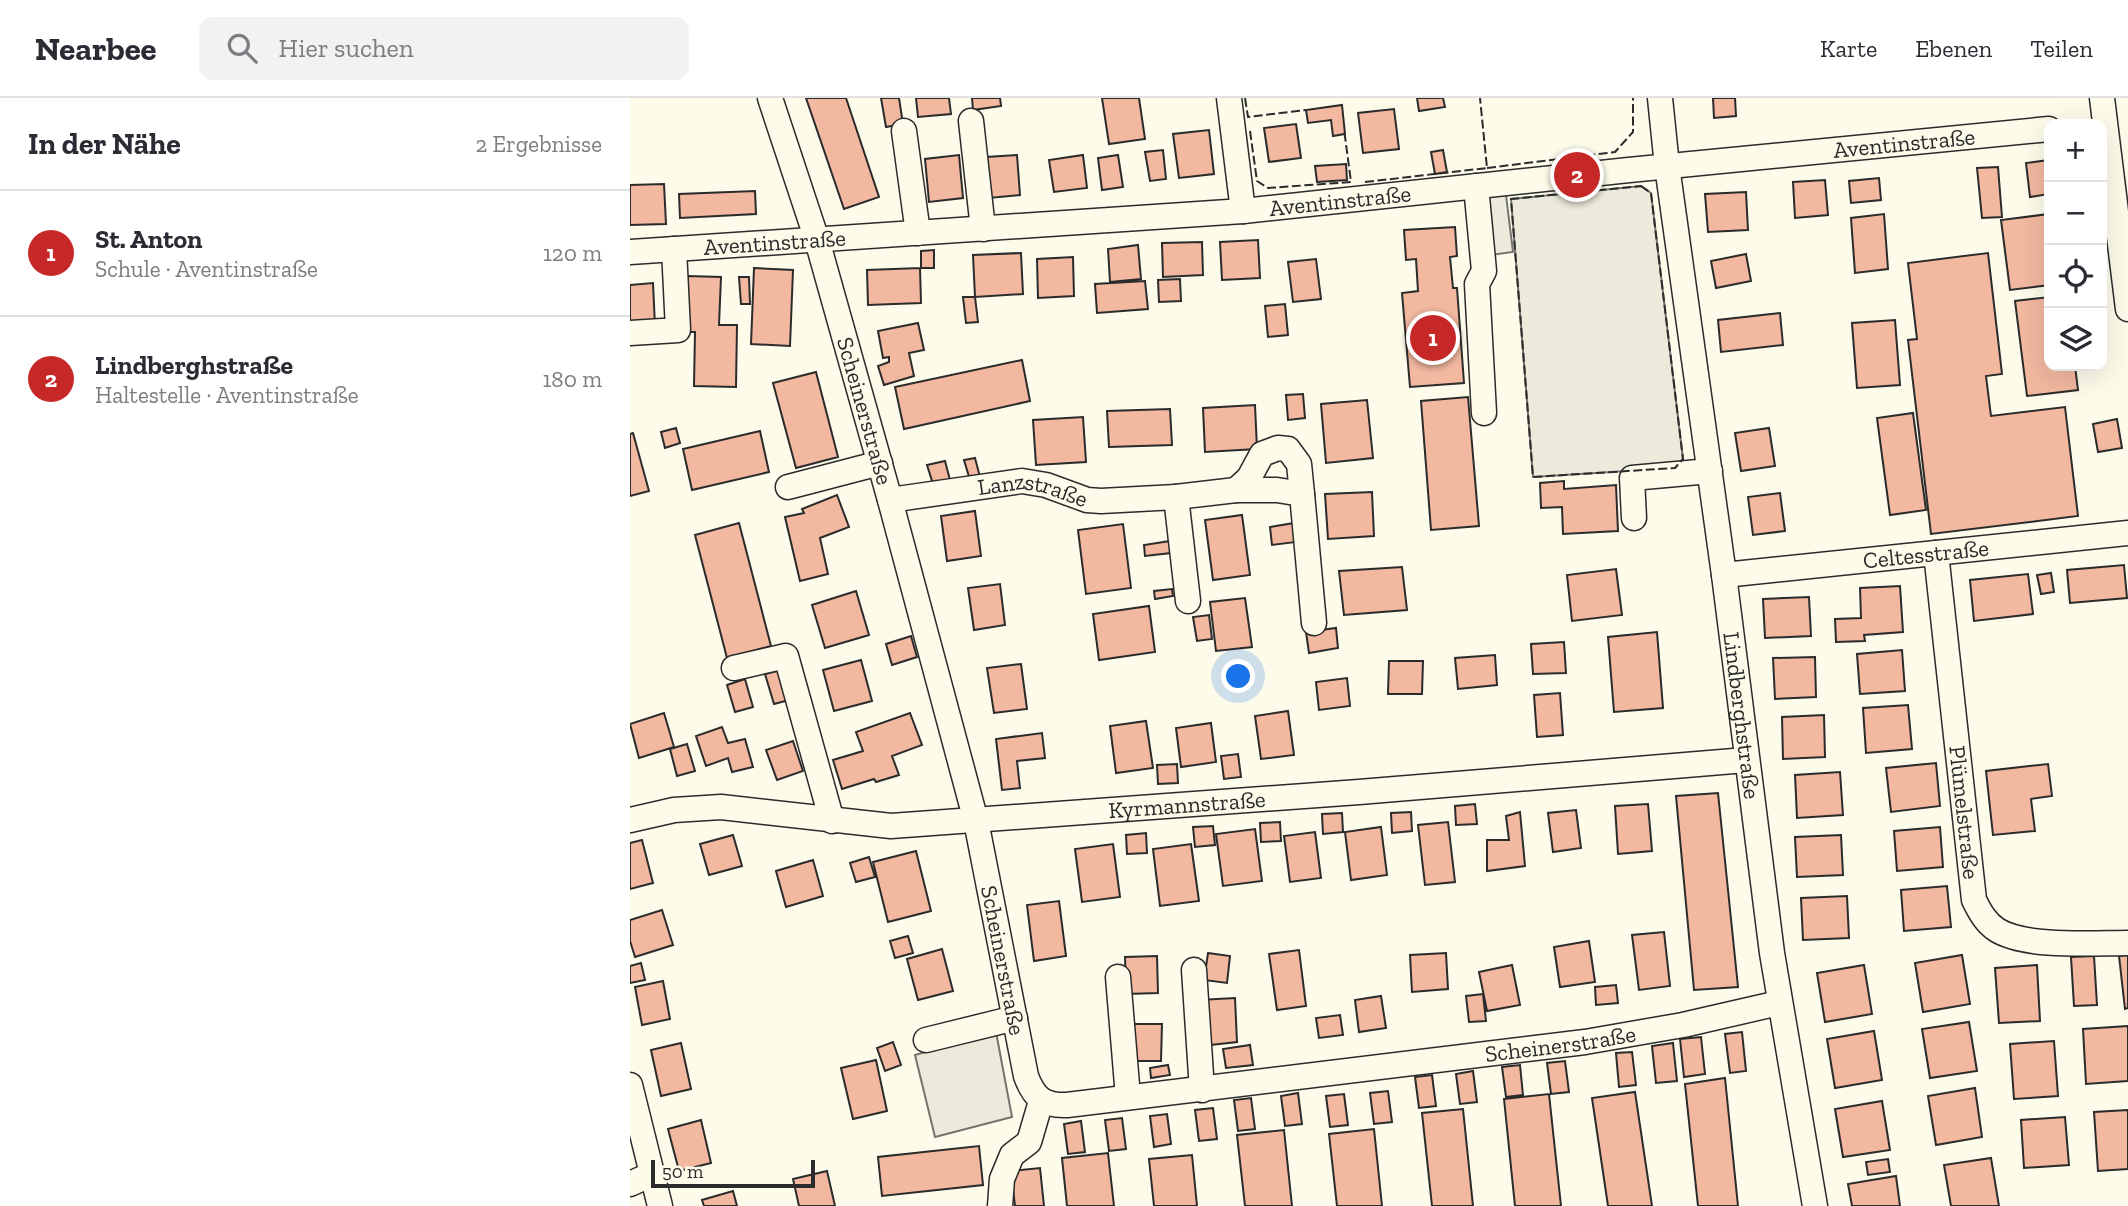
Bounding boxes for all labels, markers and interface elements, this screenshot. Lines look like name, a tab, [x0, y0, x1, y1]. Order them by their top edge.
search box	[199, 17, 689, 80]
text: Nearbee	[35, 29, 157, 68]
icon: search	[223, 29, 261, 67]
text: Hier suchen	[279, 32, 414, 64]
text: Karte	[1820, 34, 1877, 63]
text: Ebenen	[1915, 34, 1992, 63]
text: Teilen	[2030, 34, 2093, 63]
map controls	[2044, 119, 2107, 371]
button: +	[2044, 119, 2107, 182]
street label: Aventinstraße	[1832, 122, 1976, 164]
text: In der Nähe	[28, 126, 181, 162]
text: 2 Ergebnisse	[475, 130, 602, 158]
pin: 2	[1554, 149, 1600, 201]
street label: Aventinstraße	[1268, 179, 1412, 222]
button: −	[2044, 182, 2107, 245]
text: St. Anton	[95, 223, 203, 255]
street label: Aventinstraße	[703, 224, 847, 261]
text: 1	[46, 239, 56, 267]
text: 120 m	[543, 239, 602, 267]
button: locate	[2044, 245, 2107, 308]
text: Schule · Aventinstraße	[95, 255, 318, 283]
button: layers	[2044, 308, 2107, 371]
pin: 1	[1410, 312, 1456, 364]
street label: Scheinerstraße	[831, 334, 899, 488]
text: Lindberghstraße	[95, 349, 293, 381]
text: 2	[45, 365, 57, 393]
text: 180 m	[542, 365, 602, 393]
text: Haltestelle · Aventinstraße	[95, 381, 358, 409]
street label: Lanzstraße	[976, 467, 1092, 513]
street label: Celtesstraße	[1862, 534, 1990, 574]
street label: Lindberghstraße	[1717, 630, 1766, 801]
your location	[1221, 659, 1255, 693]
street label: Plümelstraße	[1943, 744, 1986, 881]
street label: Kyrmannstraße	[1107, 785, 1267, 824]
street label: Scheinerstraße	[975, 883, 1032, 1038]
street label: Scheinerstraße	[1483, 1019, 1638, 1068]
scale bar	[651, 1157, 816, 1189]
text: 50 m	[662, 1160, 703, 1183]

